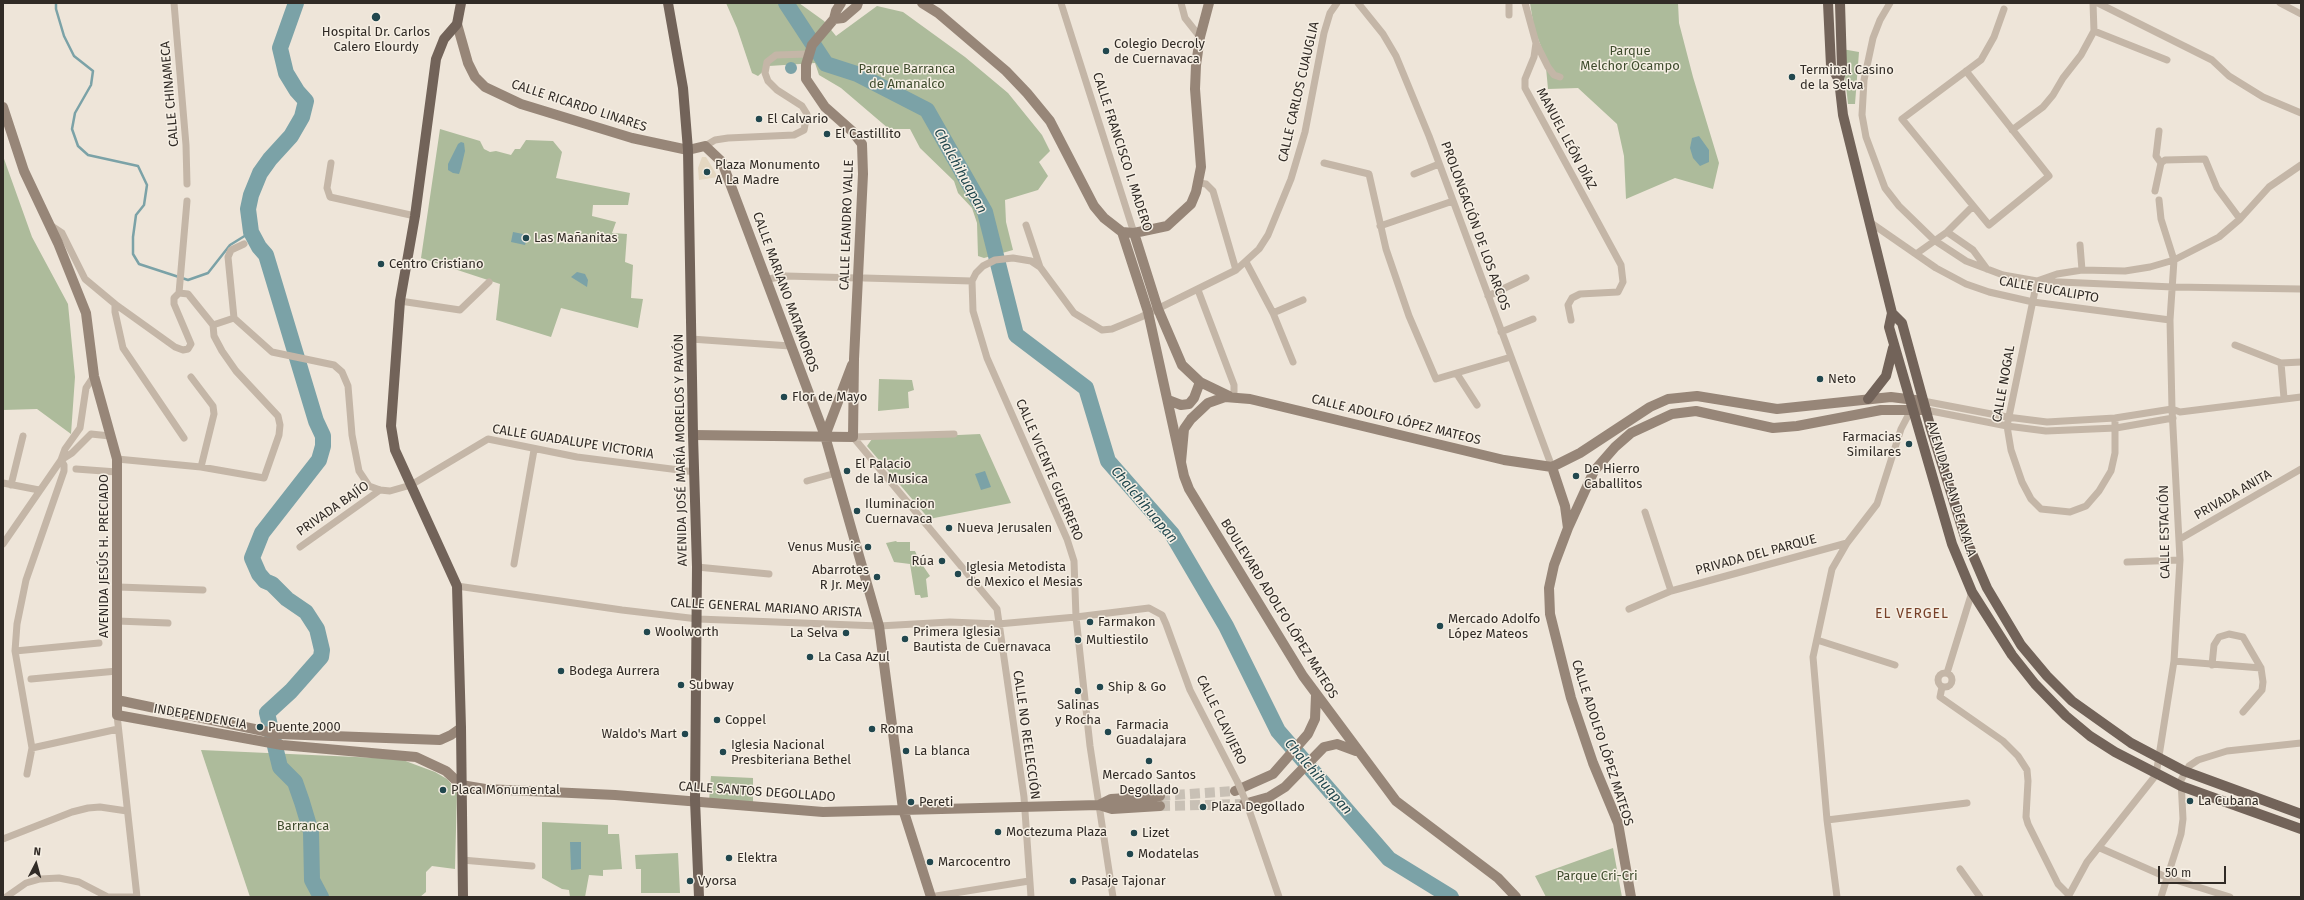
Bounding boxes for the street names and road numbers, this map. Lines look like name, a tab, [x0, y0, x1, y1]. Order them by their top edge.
street label: CALLE CARLOS CUAUGLIA	[1275, 20, 1323, 164]
street label: CALLE CHINAMECA	[158, 41, 182, 147]
street label: CALLE FRANCISCO I. MADERO	[1089, 70, 1155, 234]
street label: CALLE RICARDO LINARES	[509, 77, 649, 135]
street label: MANUEL LEÓN DÍAZ	[1533, 85, 1599, 193]
street label: PROLONGACIÓN DE LOS ARCOS	[1437, 139, 1513, 313]
street label: CALLE LEANDRO VALLE	[837, 159, 857, 291]
street label: CALLE MARIANO MATAMOROS	[749, 210, 821, 374]
street label: CALLE EUCALIPTO	[1998, 274, 2100, 306]
street label: AVENIDA JOSÉ MARÍA MORELOS Y PAVÓN	[671, 333, 691, 567]
street label: CALLE NOGAL	[1990, 344, 2018, 424]
street label: CALLE ADOLFO LÓPEZ MATEOS	[1310, 391, 1482, 449]
street label: CALLE VICENTE GUERRERO	[1012, 397, 1086, 543]
street label: AVENIDA PLAN DE AYALA	[1923, 420, 1979, 558]
street label: CALLE GUADALUPE VICTORIA	[491, 422, 655, 462]
street label: PRIVADA ANITA	[2192, 467, 2274, 523]
street label: AVENIDA JESÚS H. PRECIADO	[96, 474, 112, 638]
street label: PRIVADA BAJÍO	[294, 478, 372, 540]
street label: CALLE ESTACIÓN	[2156, 485, 2174, 579]
street label: BOULEVARD ADOLFO LÓPEZ MATEOS	[1217, 516, 1341, 702]
street label: PRIVADA DEL PARQUE	[1694, 531, 1818, 579]
street label: CALLE GENERAL MARIANO ARISTA	[670, 595, 862, 621]
street label: CALLE ADOLFO LÓPEZ MATEOS	[1568, 658, 1636, 828]
street label: CALLE NO REELECCIÓN	[1009, 669, 1043, 801]
street label: CALLE CLAVIJERO	[1193, 673, 1249, 767]
street label: INDEPENDENCIA	[152, 701, 248, 733]
street label: CALLE SANTOS DEGOLLADO	[678, 779, 836, 805]

